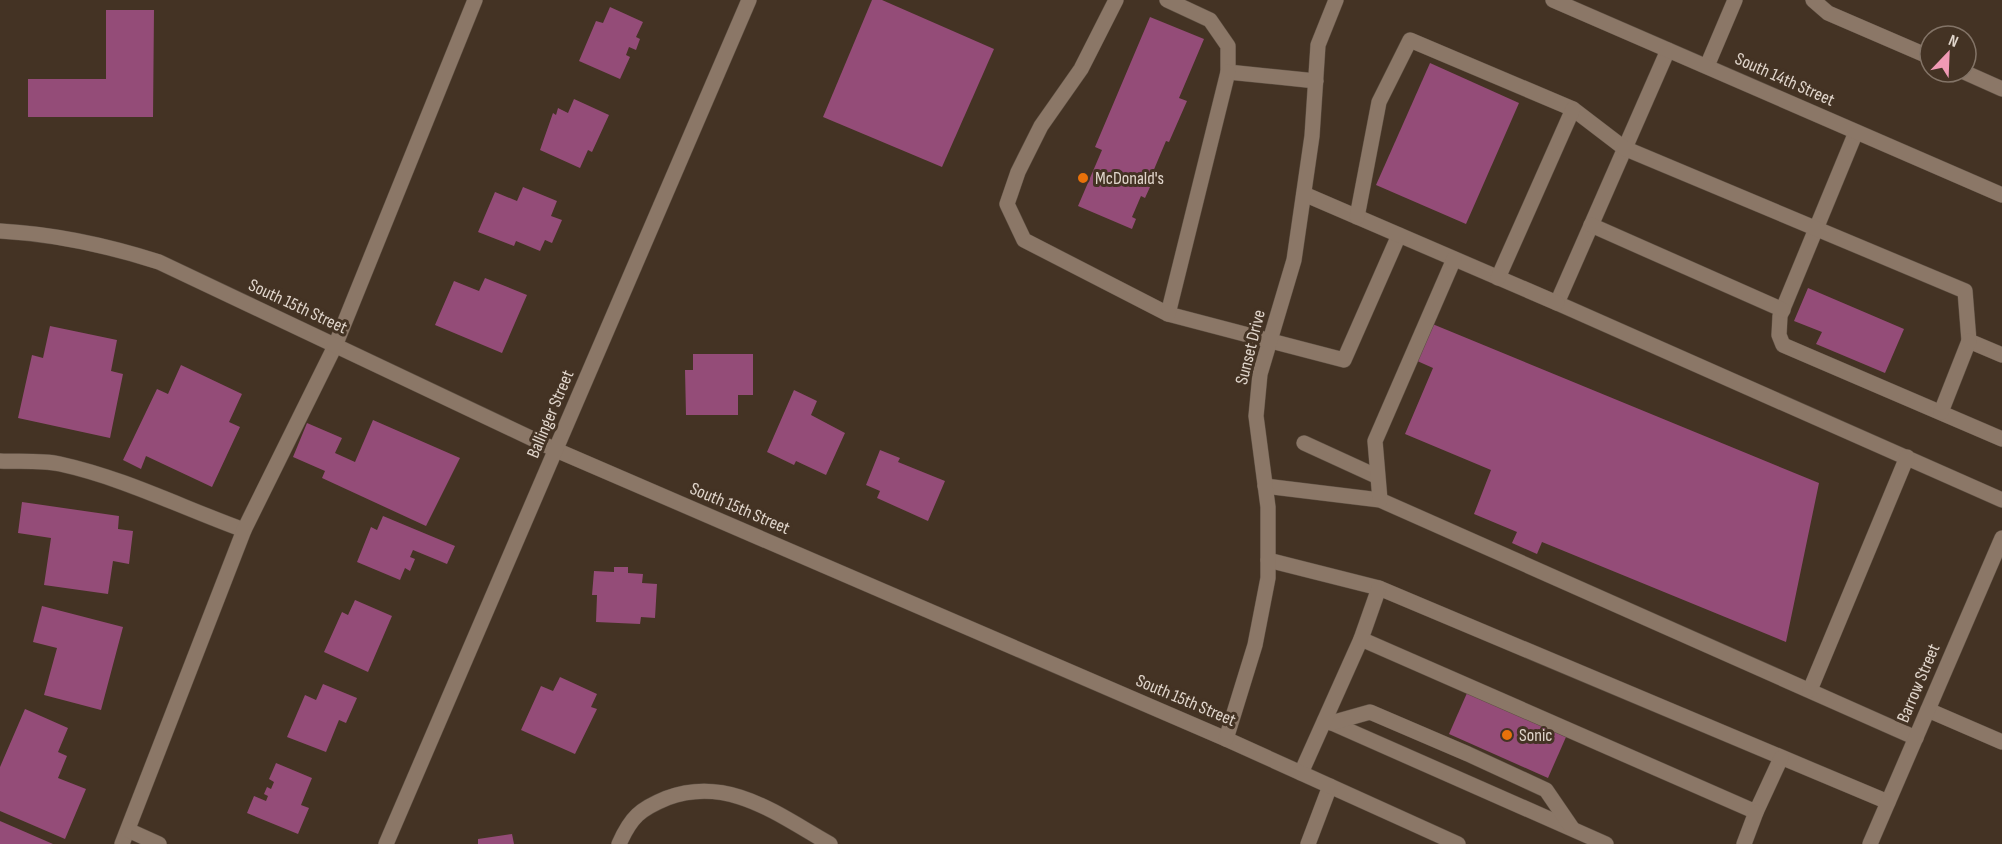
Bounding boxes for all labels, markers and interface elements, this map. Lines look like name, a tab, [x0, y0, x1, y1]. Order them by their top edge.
north arrow	[1918, 24, 1978, 84]
text: N	[1946, 31, 1961, 52]
street label: South 14th Street	[1732, 48, 1838, 111]
place label: McDonald's	[1095, 168, 1164, 189]
marker: McDonald's	[1076, 171, 1090, 185]
street label: South 15th Street	[245, 274, 351, 339]
street label: Sunset Drive	[1231, 308, 1270, 387]
street label: Ballinger Street	[523, 367, 579, 461]
street label: South 15th Street	[687, 478, 793, 539]
street label: Barrow Street	[1893, 640, 1945, 726]
street label: South 15th Street	[1133, 670, 1239, 731]
place label: Sonic	[1519, 725, 1552, 746]
marker: Sonic	[1500, 728, 1514, 742]

